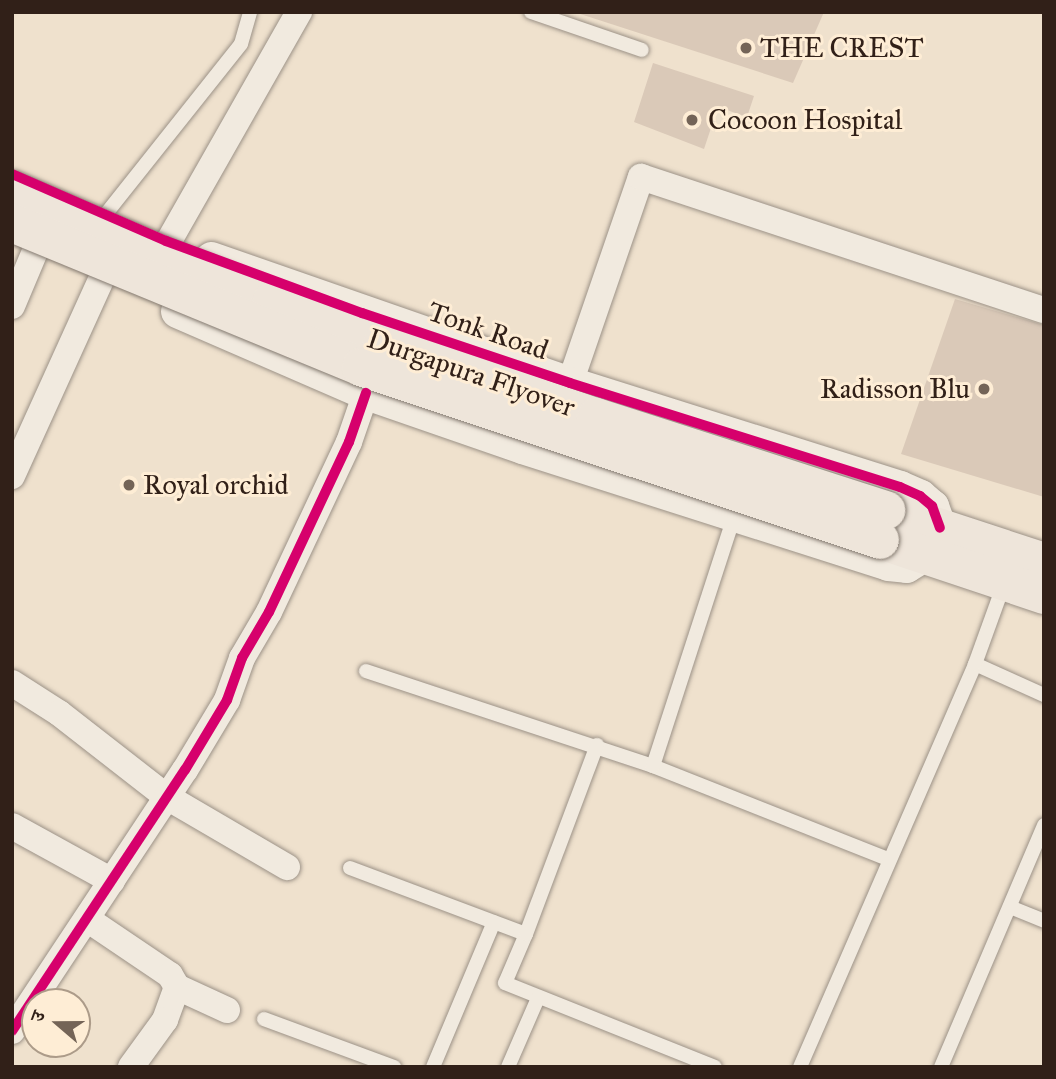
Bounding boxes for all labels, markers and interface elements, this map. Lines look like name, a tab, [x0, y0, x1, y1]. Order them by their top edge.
place label: THE CREST	[760, 31, 924, 65]
marker: THE CREST	[738, 40, 754, 56]
place label: Cocoon Hospital	[708, 103, 902, 137]
marker: Cocoon Hospital	[682, 110, 702, 130]
street label: Tonk Road	[423, 295, 553, 367]
street label: Durgapura Flyover	[363, 322, 579, 424]
place label: Radisson Blu	[820, 372, 970, 406]
marker: Radisson Blu	[976, 381, 992, 397]
place label: Royal orchid	[143, 468, 289, 502]
marker: Royal orchid	[121, 477, 137, 493]
north arrow	[21, 988, 91, 1058]
text: उ	[25, 1008, 50, 1025]

